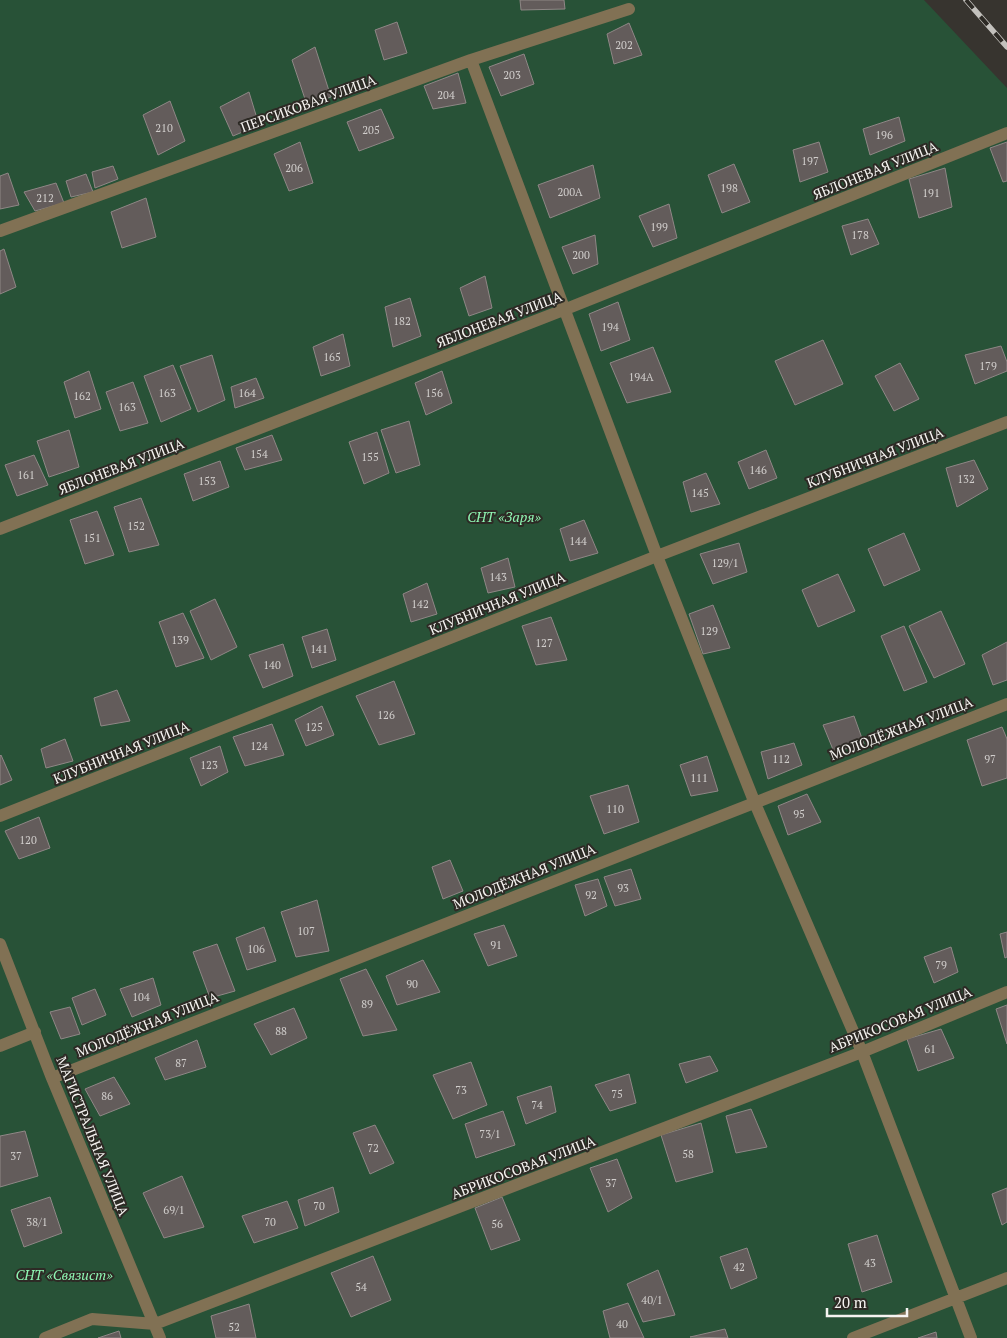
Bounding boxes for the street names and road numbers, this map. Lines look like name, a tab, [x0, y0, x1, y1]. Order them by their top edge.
street label: ПЕРСИКОВАЯ УЛИЦА	[238, 69, 379, 136]
street label: ЯБЛОНЕВАЯ УЛИЦА	[810, 136, 941, 204]
street label: ЯБЛОНЕВАЯ УЛИЦА	[433, 286, 565, 352]
street label: КЛУБНИЧНАЯ УЛИЦА	[804, 422, 947, 492]
street label: ЯБЛОНЕВАЯ УЛИЦА	[55, 433, 187, 499]
street label: КЛУБНИЧНАЯ УЛИЦА	[426, 567, 568, 639]
street label: МОЛОДЁЖНАЯ УЛИЦА	[827, 692, 976, 764]
street label: КЛУБНИЧНАЯ УЛИЦА	[50, 716, 192, 788]
street label: МОЛОДЁЖНАЯ УЛИЦА	[450, 839, 598, 913]
street label: АБРИКОСОВАЯ УЛИЦА	[826, 981, 975, 1056]
street label: МОЛОДЁЖНАЯ УЛИЦА	[73, 987, 221, 1061]
street label: МАГИСТРАЛЬНАЯ УЛИЦА	[52, 1053, 134, 1219]
street label: АБРИКОСОВАЯ УЛИЦА	[448, 1131, 598, 1203]

